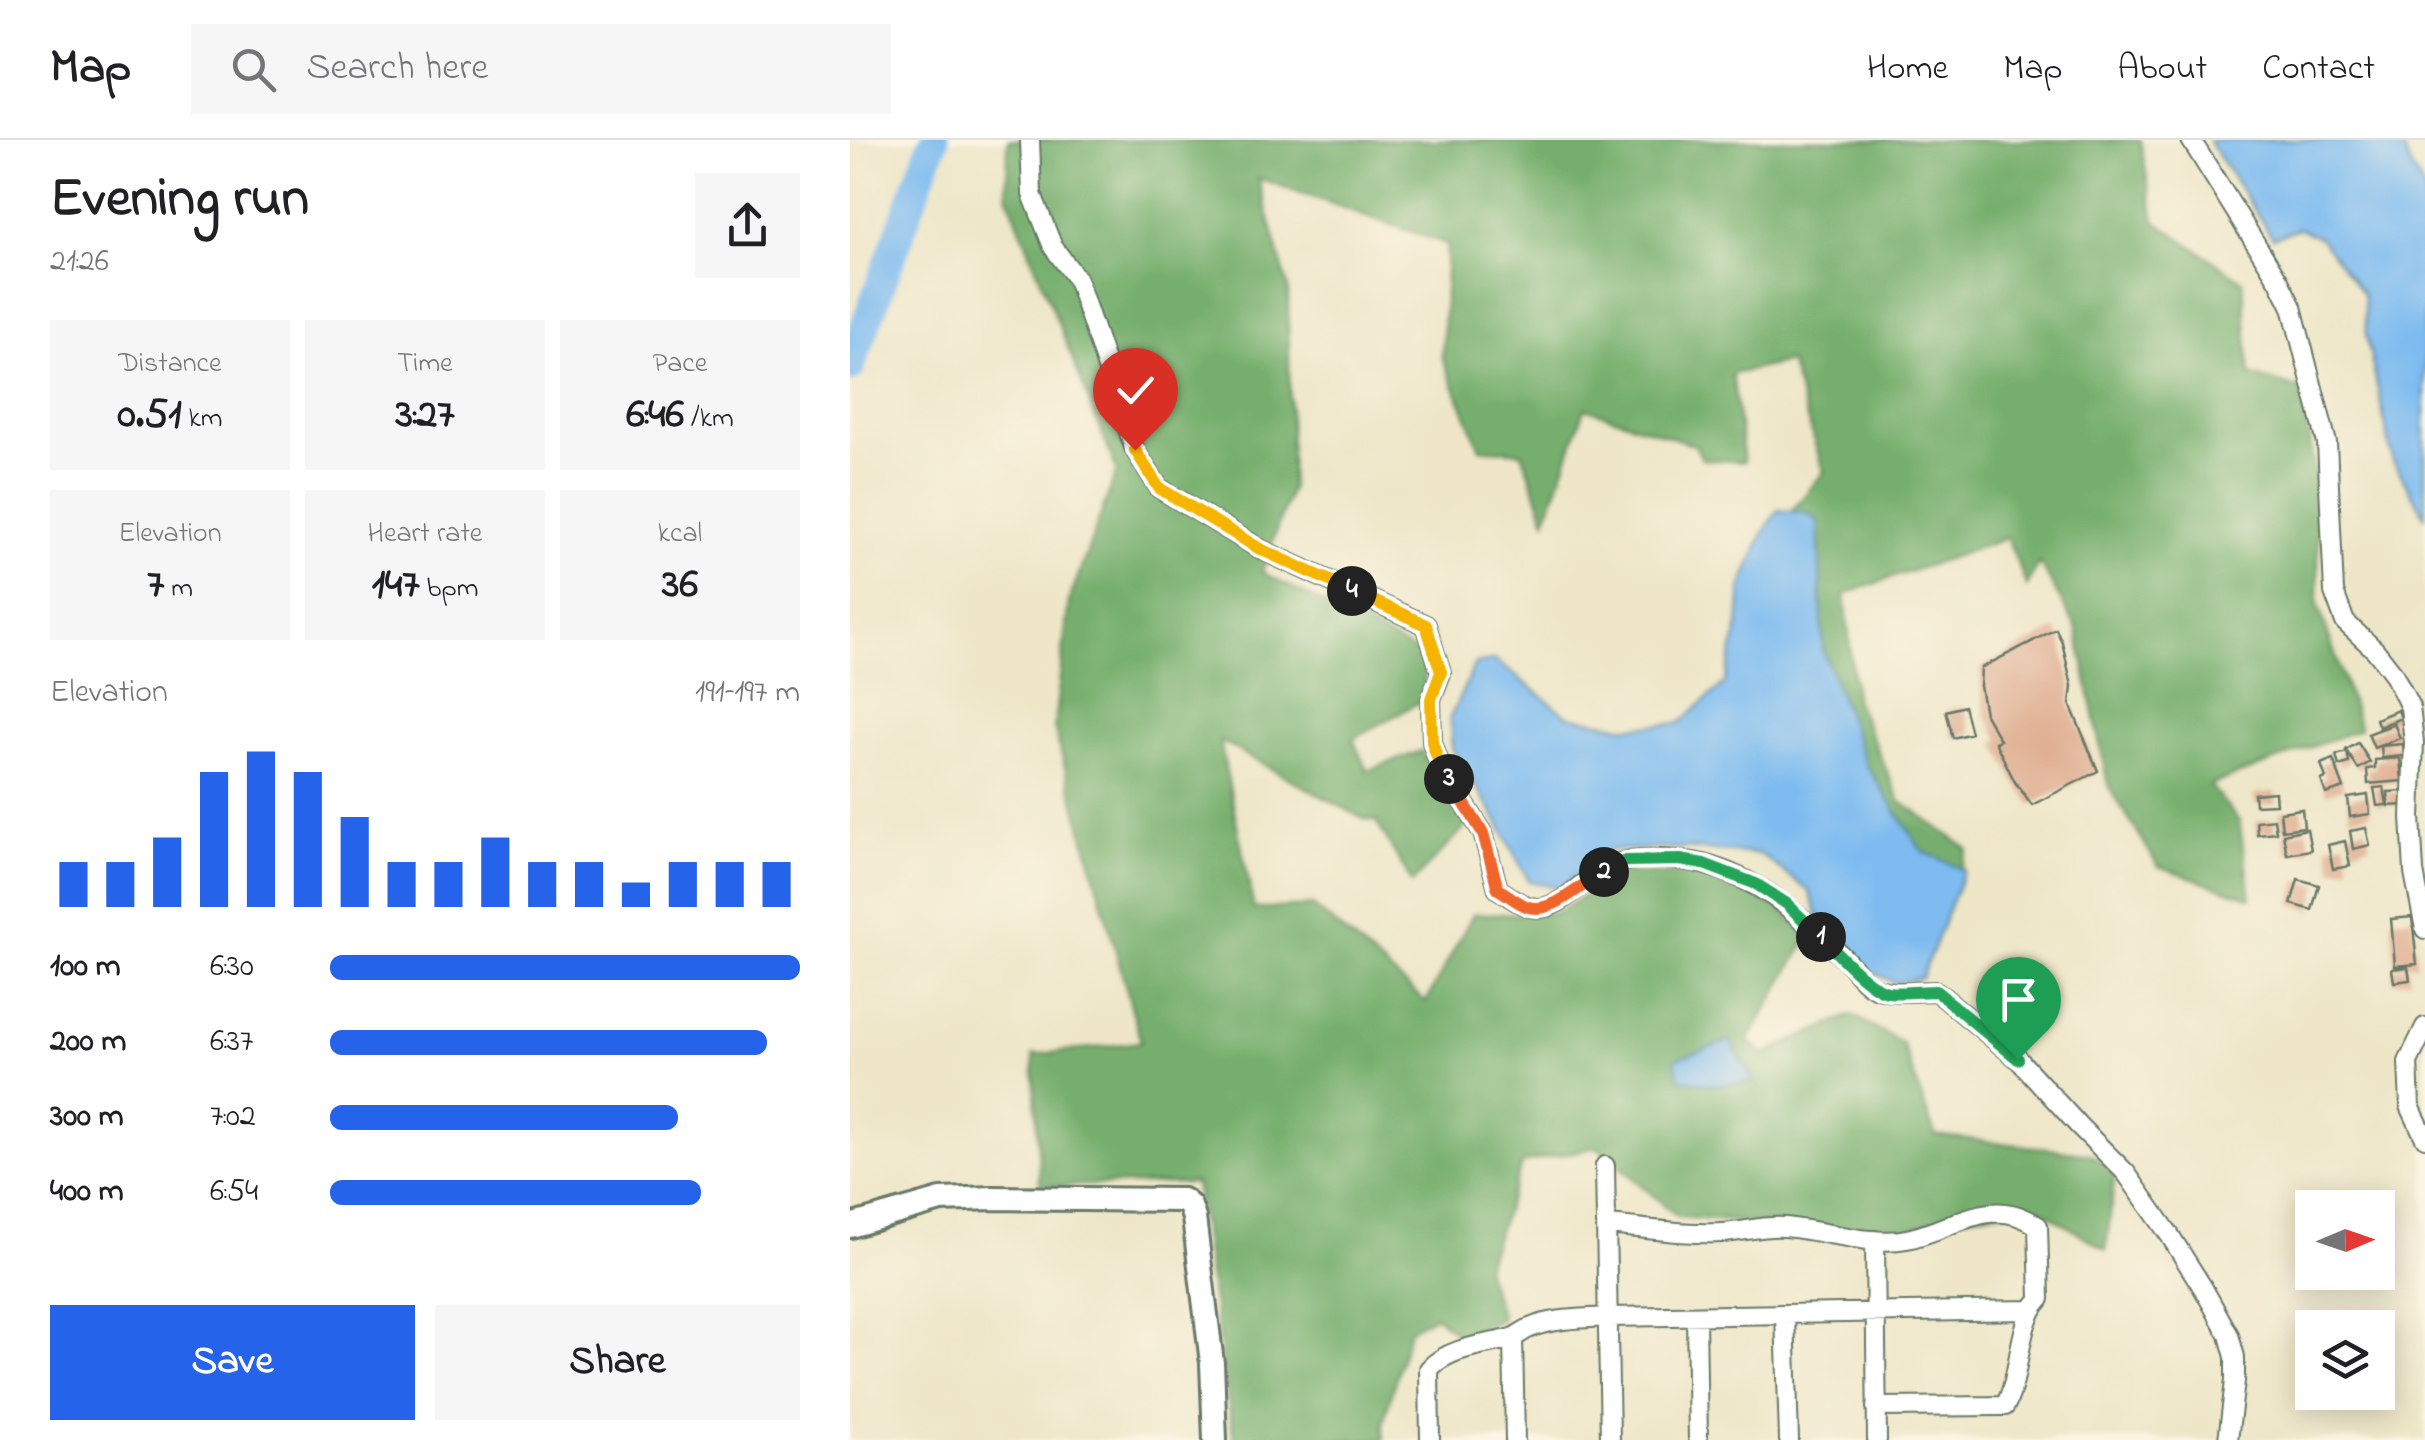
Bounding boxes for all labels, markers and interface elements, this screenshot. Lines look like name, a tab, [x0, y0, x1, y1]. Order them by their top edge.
search box	[191, 24, 891, 114]
text: Map	[50, 34, 131, 104]
text: Search here	[306, 41, 488, 97]
icon: search	[226, 42, 281, 97]
text: Home	[1867, 44, 1948, 95]
text: Map	[2003, 44, 2062, 95]
text: About	[2117, 44, 2207, 95]
text: Contact	[2262, 44, 2375, 95]
text: Evening run	[50, 161, 309, 241]
button: share	[695, 173, 800, 278]
text: 21:26	[50, 239, 109, 286]
text: Distance	[118, 344, 222, 385]
text: Time	[397, 344, 453, 385]
text: Pace	[653, 344, 707, 385]
pin	[1093, 348, 1178, 451]
icon: check	[1108, 363, 1163, 418]
text: 0.51	[117, 385, 182, 446]
text: 3:27	[395, 385, 455, 446]
text: 6:46	[626, 385, 684, 446]
text: km	[182, 399, 223, 440]
text: /km	[684, 399, 734, 440]
text: Elevation	[119, 514, 221, 555]
text: Heart rate	[368, 514, 482, 555]
text: kcal	[658, 514, 702, 555]
text: 7	[147, 555, 164, 616]
text: 147	[372, 555, 420, 616]
text: 36	[662, 555, 698, 616]
pin: 4	[1327, 566, 1377, 616]
text: m	[164, 569, 193, 610]
text: bpm	[420, 569, 478, 610]
text: 4	[1346, 570, 1358, 611]
text: Elevation	[50, 670, 168, 717]
text: 191–197 m	[695, 670, 800, 717]
pin: 3	[1424, 754, 1474, 804]
text: 3	[1443, 758, 1455, 799]
pin: 2	[1579, 847, 1629, 897]
text: 2	[1597, 851, 1611, 892]
pin: 1	[1796, 912, 1846, 962]
text: 1	[1817, 916, 1825, 957]
text: 100 m	[50, 944, 121, 991]
text: 6:30	[210, 944, 254, 991]
pin	[1976, 957, 2061, 1060]
icon: arrive	[1991, 972, 2046, 1027]
text: 200 m	[50, 1019, 126, 1066]
text: 6:37	[210, 1019, 253, 1066]
text: 300 m	[50, 1094, 124, 1141]
text: 7:02	[210, 1094, 256, 1141]
text: 400 m	[50, 1169, 124, 1216]
text: 6:54	[210, 1169, 258, 1216]
north arrow	[2295, 1190, 2395, 1290]
map controls	[2295, 1190, 2395, 1410]
button: Save	[50, 1305, 415, 1420]
button: Share	[435, 1305, 800, 1420]
button: layers	[2295, 1310, 2395, 1410]

